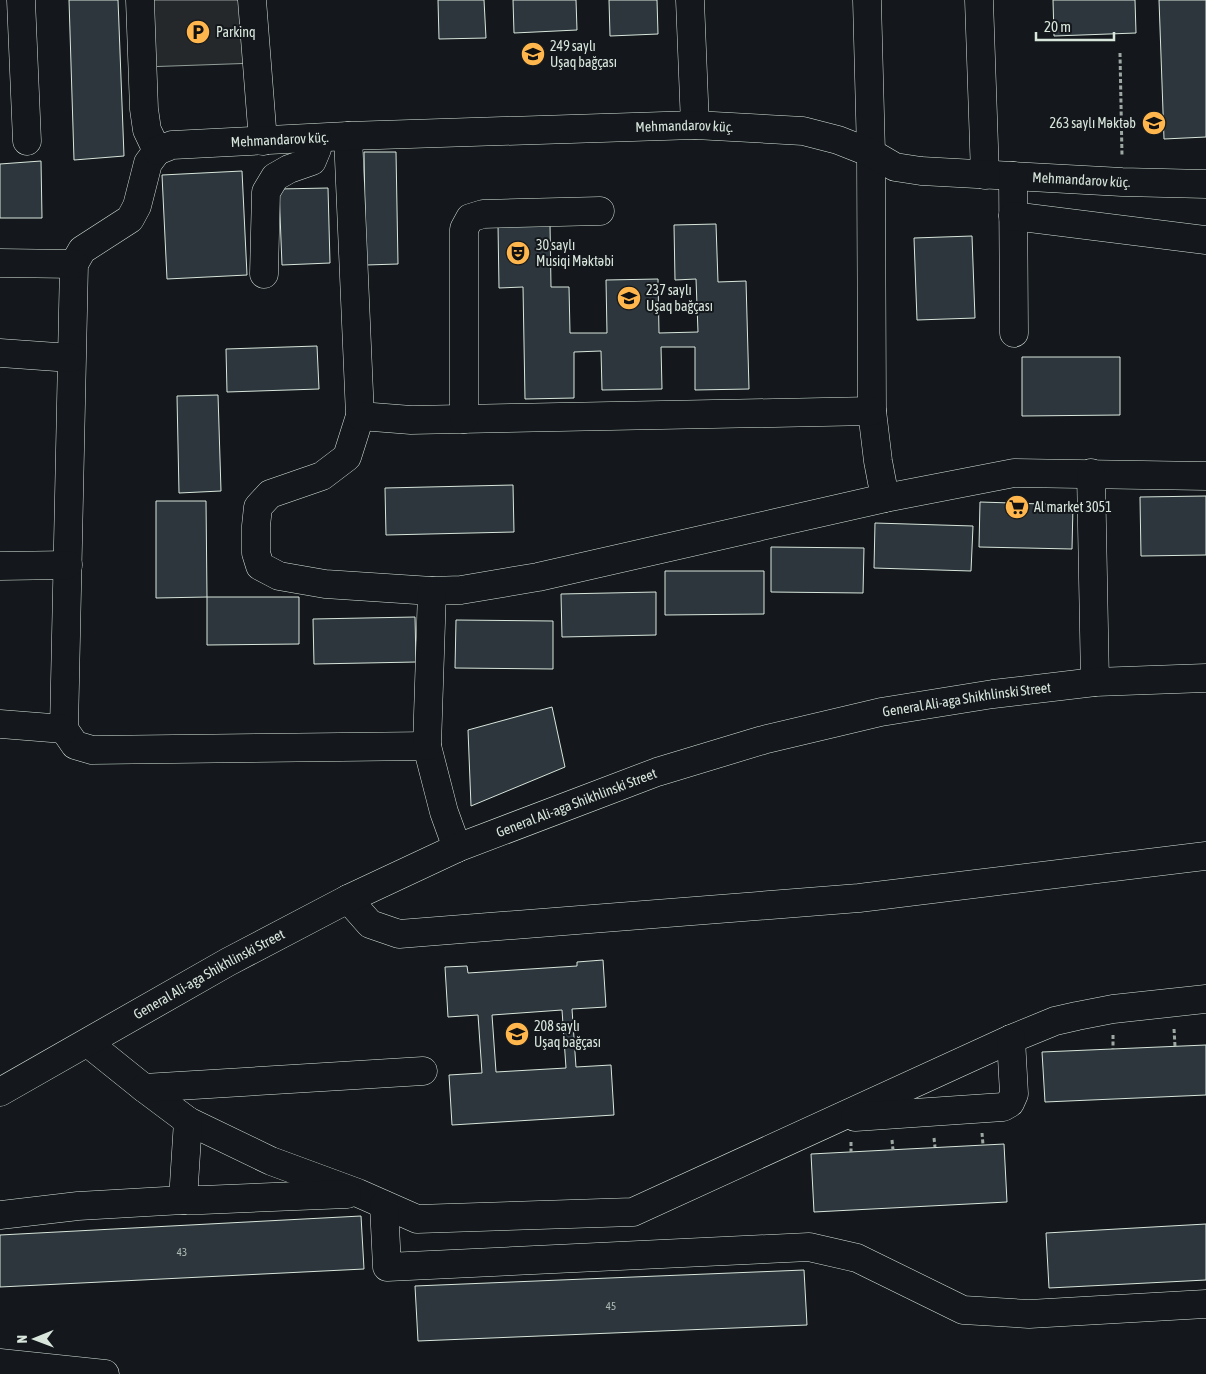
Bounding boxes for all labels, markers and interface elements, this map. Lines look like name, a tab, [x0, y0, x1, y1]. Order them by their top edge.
scale bar	[1036, 10, 1114, 42]
text: 20 m	[1044, 18, 1071, 35]
parking icon: Parkinq	[185, 19, 211, 45]
place label: Parkinq	[216, 24, 256, 40]
place label: 249 saylı Uşaq bağçası	[550, 38, 617, 70]
school or university icon: 249 saylı Uşaq bağçası	[520, 41, 546, 67]
school or university icon: 263 saylı Məktəb	[1141, 110, 1167, 136]
place label: 263 saylı Məktəb	[1049, 115, 1136, 131]
street label: Mehmandarov küç.	[635, 117, 734, 135]
street label: Mehmandarov küç.	[230, 129, 329, 150]
street label: Mehmandarov küç.	[1032, 169, 1130, 190]
place label: 30 saylı Musiqi Məktəbi	[536, 237, 614, 269]
theatre icon: 30 saylı Musiqi Məktəbi	[505, 240, 531, 266]
place label: 237 saylı Uşaq bağçası	[646, 282, 713, 314]
school or university icon: 237 saylı Uşaq bağçası	[616, 285, 642, 311]
supermarket icon: Al market 3051	[1004, 494, 1030, 520]
place label: Al market 3051	[1034, 499, 1112, 515]
street label: General Ali-aga Shikhlinski Street	[881, 679, 1052, 720]
street label: General Ali-aga Shikhlinski Street	[494, 765, 659, 840]
street label: General Ali-aga Shikhlinski Street	[131, 926, 287, 1022]
place label: 208 saylı Uşaq bağçası	[534, 1018, 601, 1050]
school or university icon: 208 saylı Uşaq bağçası	[504, 1021, 530, 1047]
house number: 43	[177, 1246, 187, 1258]
house number: 45	[606, 1300, 616, 1312]
north arrow	[10, 1314, 60, 1364]
text: N	[14, 1335, 30, 1343]

